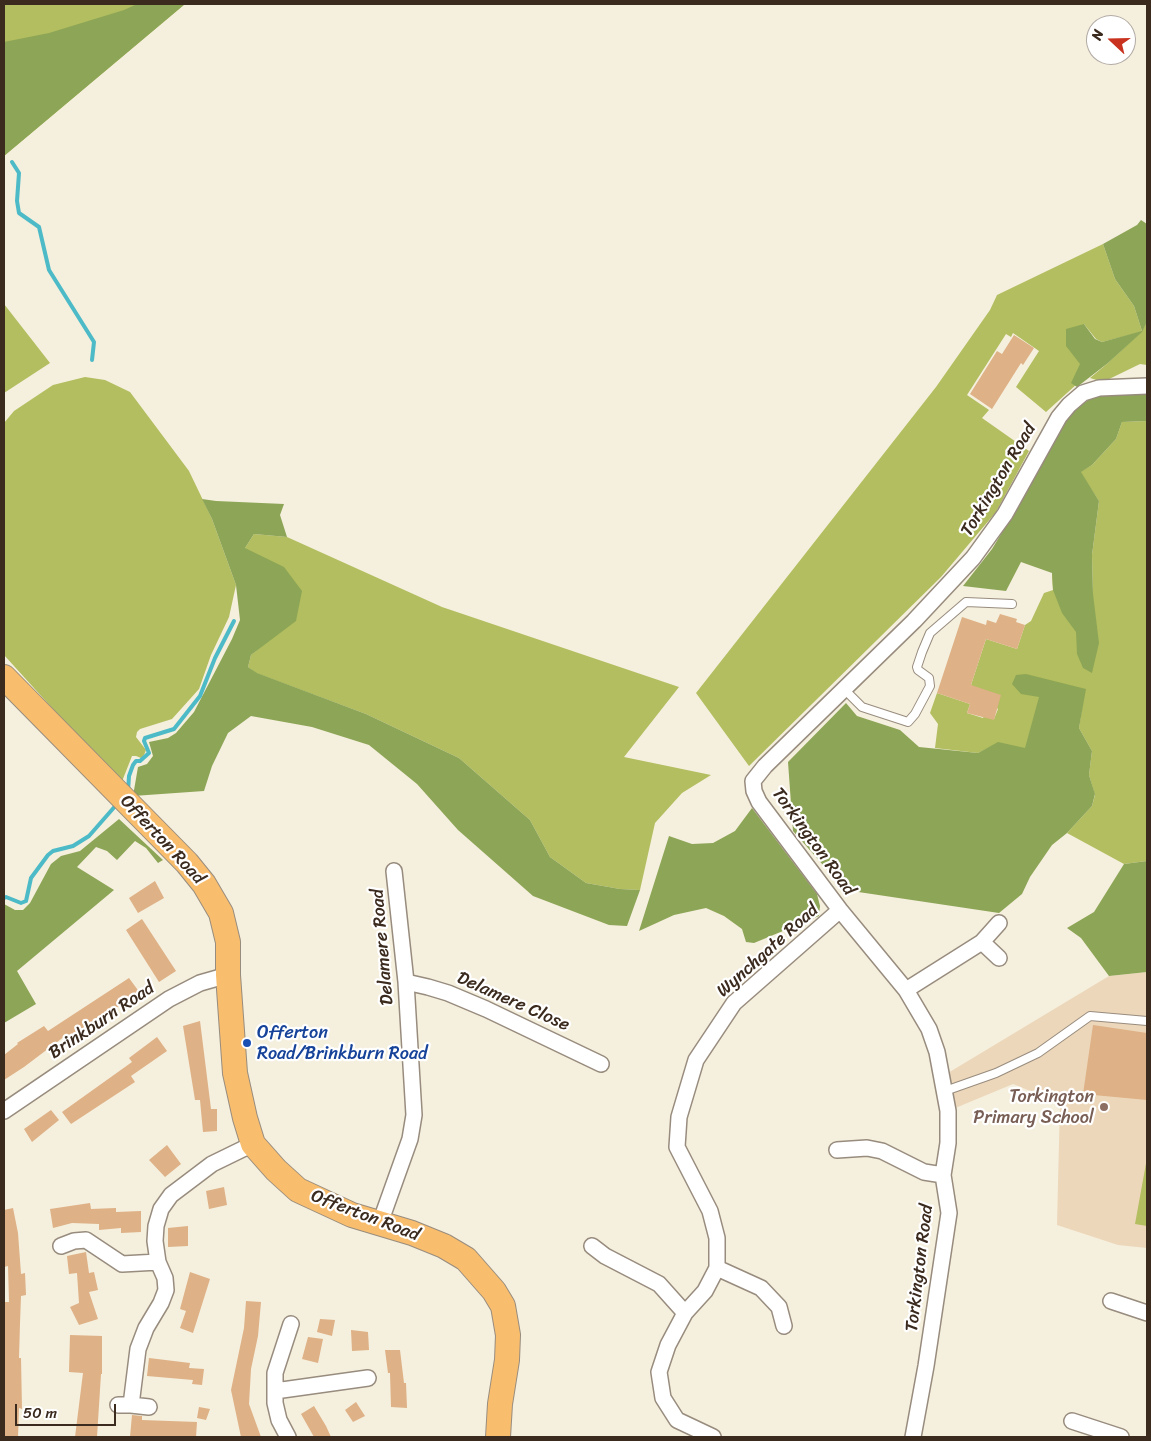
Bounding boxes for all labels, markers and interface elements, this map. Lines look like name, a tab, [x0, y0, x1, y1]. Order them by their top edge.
north arrow	[1086, 15, 1136, 65]
text: N	[1084, 26, 1111, 44]
street label: Torkington Road	[957, 420, 1041, 540]
street label: Torkington Road	[767, 784, 859, 900]
street label: Offerton Road	[115, 791, 209, 889]
street label: Delamere Road	[367, 888, 399, 1006]
street label: Wynchgate Road	[713, 900, 823, 1002]
street label: Delamere Close	[453, 968, 573, 1036]
street label: Brinkburn Road	[45, 978, 159, 1064]
place label: Offerton Road/Brinkburn Road	[257, 1022, 427, 1064]
marker: Offerton Road/Brinkburn Road	[241, 1037, 253, 1049]
place label: Torkington Primary School	[973, 1086, 1094, 1128]
marker: Torkington Primary School	[1098, 1101, 1110, 1113]
street label: Offerton Road	[308, 1185, 422, 1247]
street label: Torkington Road	[901, 1203, 939, 1333]
scale bar	[18, 1394, 119, 1426]
text: 50 m	[23, 1400, 57, 1426]

